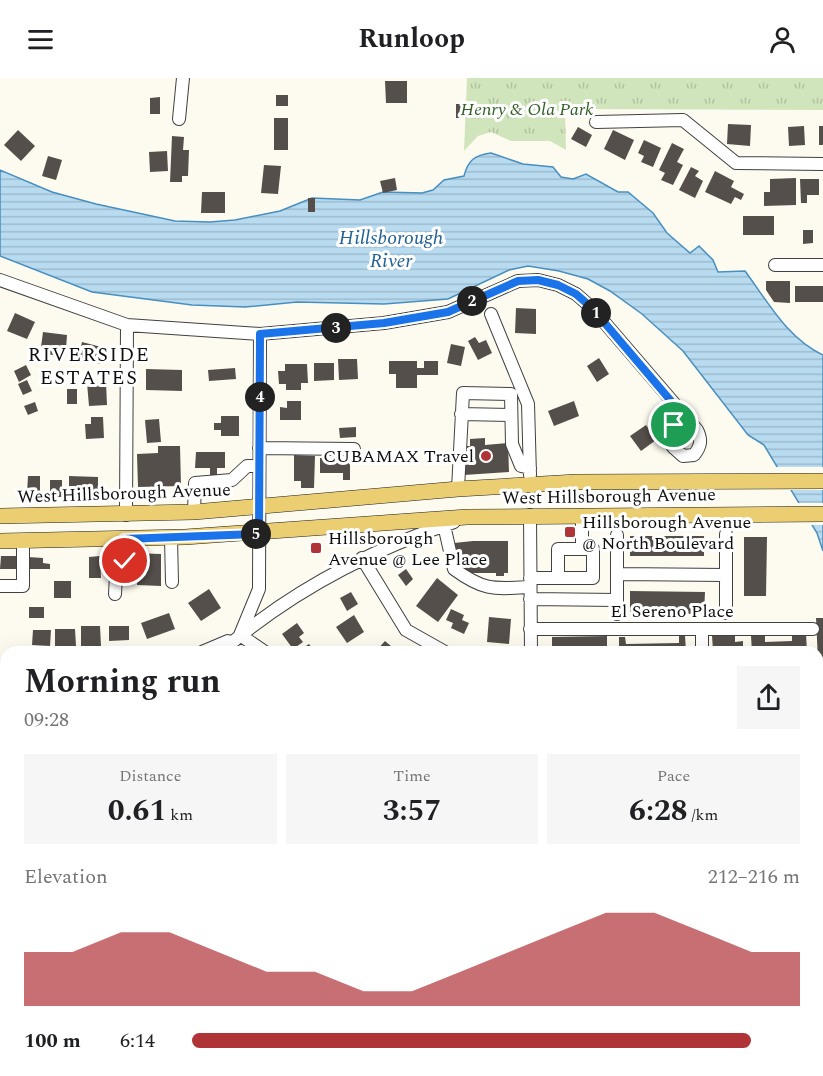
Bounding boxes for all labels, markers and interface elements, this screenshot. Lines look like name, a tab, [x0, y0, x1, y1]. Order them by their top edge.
text: Runloop	[358, 18, 465, 60]
icon: menu	[24, 23, 57, 56]
icon: person	[766, 23, 799, 56]
park label: Henry & Ola Park	[460, 96, 594, 123]
water label: Hillsborough River	[339, 223, 443, 276]
pin: 2	[457, 286, 487, 316]
text: 2	[468, 289, 476, 313]
pin: 1	[581, 298, 611, 328]
text: 1	[592, 301, 600, 325]
pin: 3	[321, 313, 351, 343]
text: 3	[332, 316, 340, 340]
district label: RIVERSIDE ESTATES	[28, 340, 150, 393]
pin: 4	[245, 382, 275, 412]
text: 4	[256, 385, 264, 409]
pin	[648, 399, 699, 450]
icon: arrive	[657, 408, 690, 441]
place label: CUBAMAX Travel	[323, 443, 474, 470]
marker: CUBAMAX Travel	[479, 449, 493, 463]
street label: West Hillsborough Avenue	[17, 476, 231, 511]
street label: West Hillsborough Avenue	[502, 481, 716, 512]
place label: Hillsborough Avenue @ North Boulevard	[582, 509, 751, 557]
pin: 5	[241, 519, 271, 549]
text: 5	[252, 522, 260, 546]
place label: Hillsborough Avenue @ Lee Place	[328, 525, 487, 573]
marker: Hillsborough Avenue @ North Boulevard	[563, 525, 577, 539]
pin	[99, 535, 150, 586]
marker: Hillsborough Avenue @ Lee Place	[309, 541, 323, 555]
icon: check	[108, 544, 141, 577]
street label: El Sereno Place	[610, 598, 734, 625]
text: Morning run	[24, 657, 221, 707]
button: share	[737, 666, 800, 729]
text: 09:28	[24, 705, 69, 735]
text: Distance	[119, 764, 182, 788]
text: Time	[393, 764, 431, 788]
text: Pace	[657, 764, 690, 788]
text: 0.61	[108, 788, 166, 834]
text: 3:57	[383, 788, 441, 834]
text: 6:28	[629, 788, 688, 834]
text: km	[166, 803, 193, 827]
text: /km	[688, 803, 718, 827]
text: Elevation	[24, 862, 108, 892]
text: 212–216 m	[708, 862, 800, 892]
text: 100 m	[24, 1026, 81, 1056]
text: 6:14	[120, 1026, 155, 1056]

